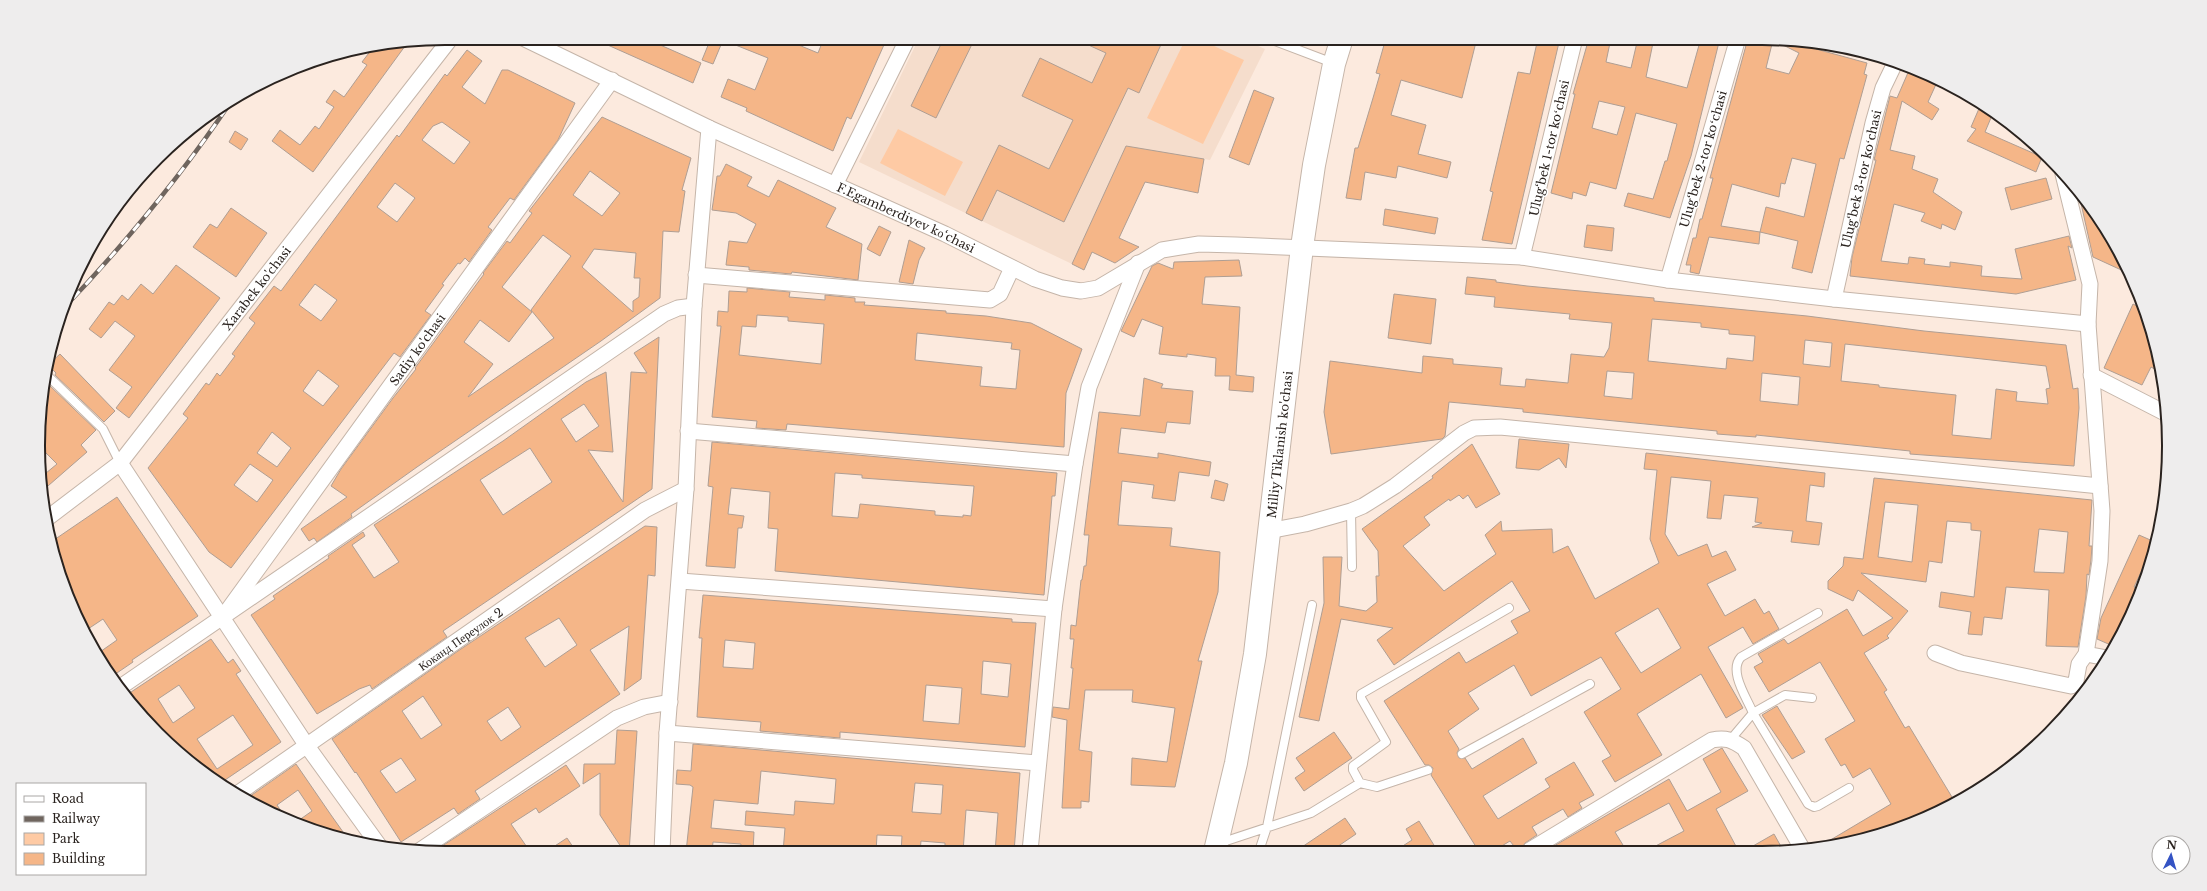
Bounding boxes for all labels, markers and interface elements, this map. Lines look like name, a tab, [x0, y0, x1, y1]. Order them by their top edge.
street label: Ulug‘bek 1-tor koʻchasi	[1526, 78, 1572, 218]
street label: Ulug‘bek 2-tor koʻchasi	[1676, 89, 1730, 229]
street label: Ulug‘bek 3-tor koʻchasi	[1838, 108, 1884, 250]
street label: F.Egamberdiyev kо‘chasi	[835, 179, 978, 255]
street label: Xarabek ko'chasi	[219, 243, 294, 333]
street label: Sadiy ko'chasi	[386, 310, 448, 388]
street label: Milliy Tiklanish ko'chasi	[1263, 370, 1295, 519]
street label: Коканд Πереулок 2	[415, 604, 505, 673]
legend	[16, 783, 146, 875]
text: Road	[52, 791, 84, 806]
text: Railway	[52, 811, 101, 826]
text: Park	[52, 831, 80, 846]
north arrow	[2151, 835, 2191, 875]
text: N	[2166, 838, 2178, 853]
text: Building	[52, 851, 106, 866]

